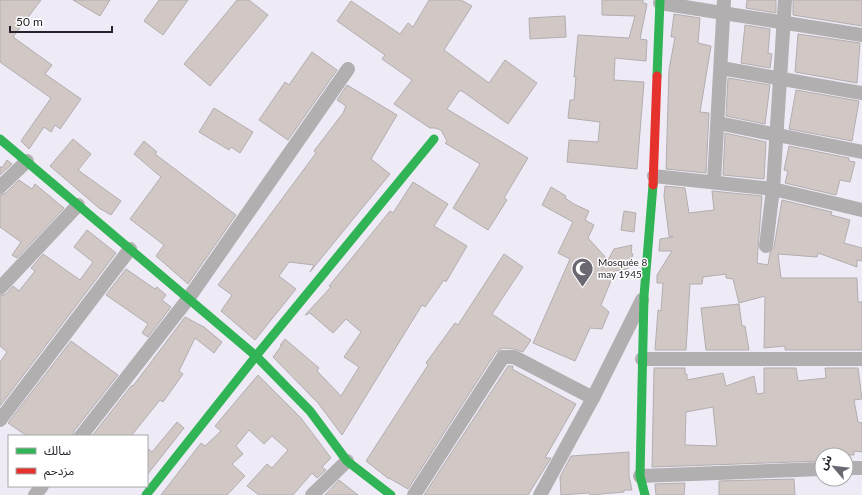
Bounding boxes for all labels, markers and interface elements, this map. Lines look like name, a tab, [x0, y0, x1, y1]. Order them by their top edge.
scale bar	[10, 8, 112, 34]
text: 50 m	[16, 14, 43, 29]
mosque icon: Mosquée 8 may 1945	[570, 255, 596, 288]
place label: Mosquée 8 may 1945	[598, 256, 647, 280]
legend	[8, 435, 148, 487]
text: سالك	[44, 443, 71, 458]
north arrow	[814, 447, 854, 487]
text: ش	[815, 452, 835, 472]
text: مزدحم	[44, 463, 74, 480]

